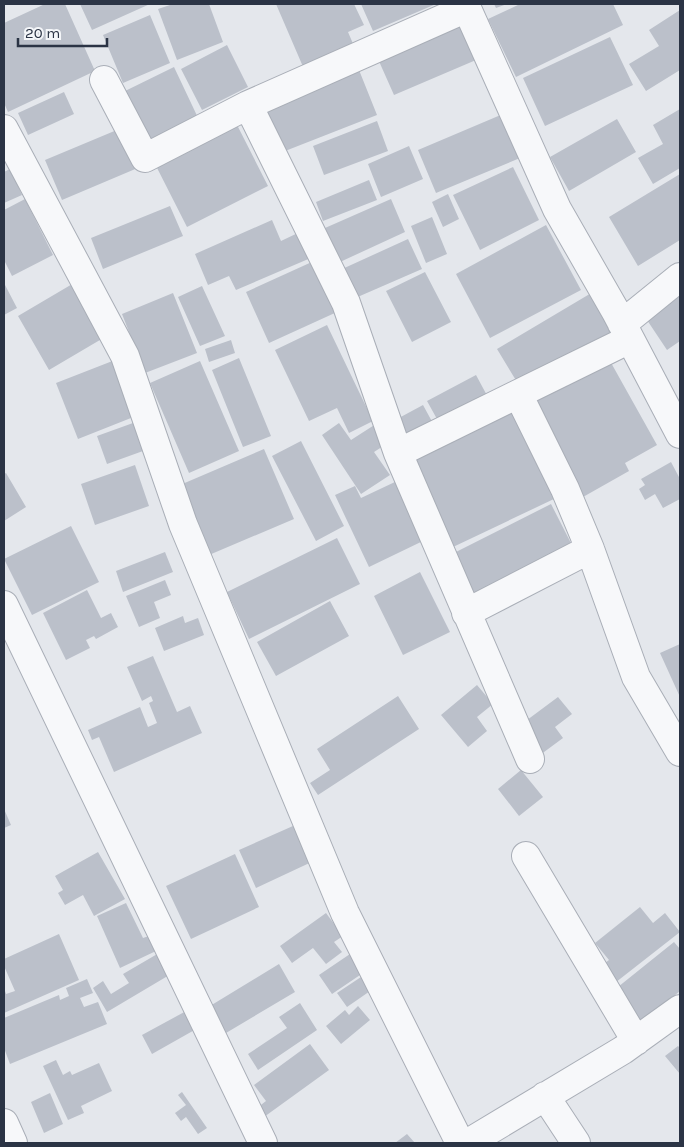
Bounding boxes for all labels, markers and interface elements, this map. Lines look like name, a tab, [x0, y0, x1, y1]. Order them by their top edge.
scale bar	[18, 15, 106, 47]
text: 20 m	[25, 24, 60, 42]

